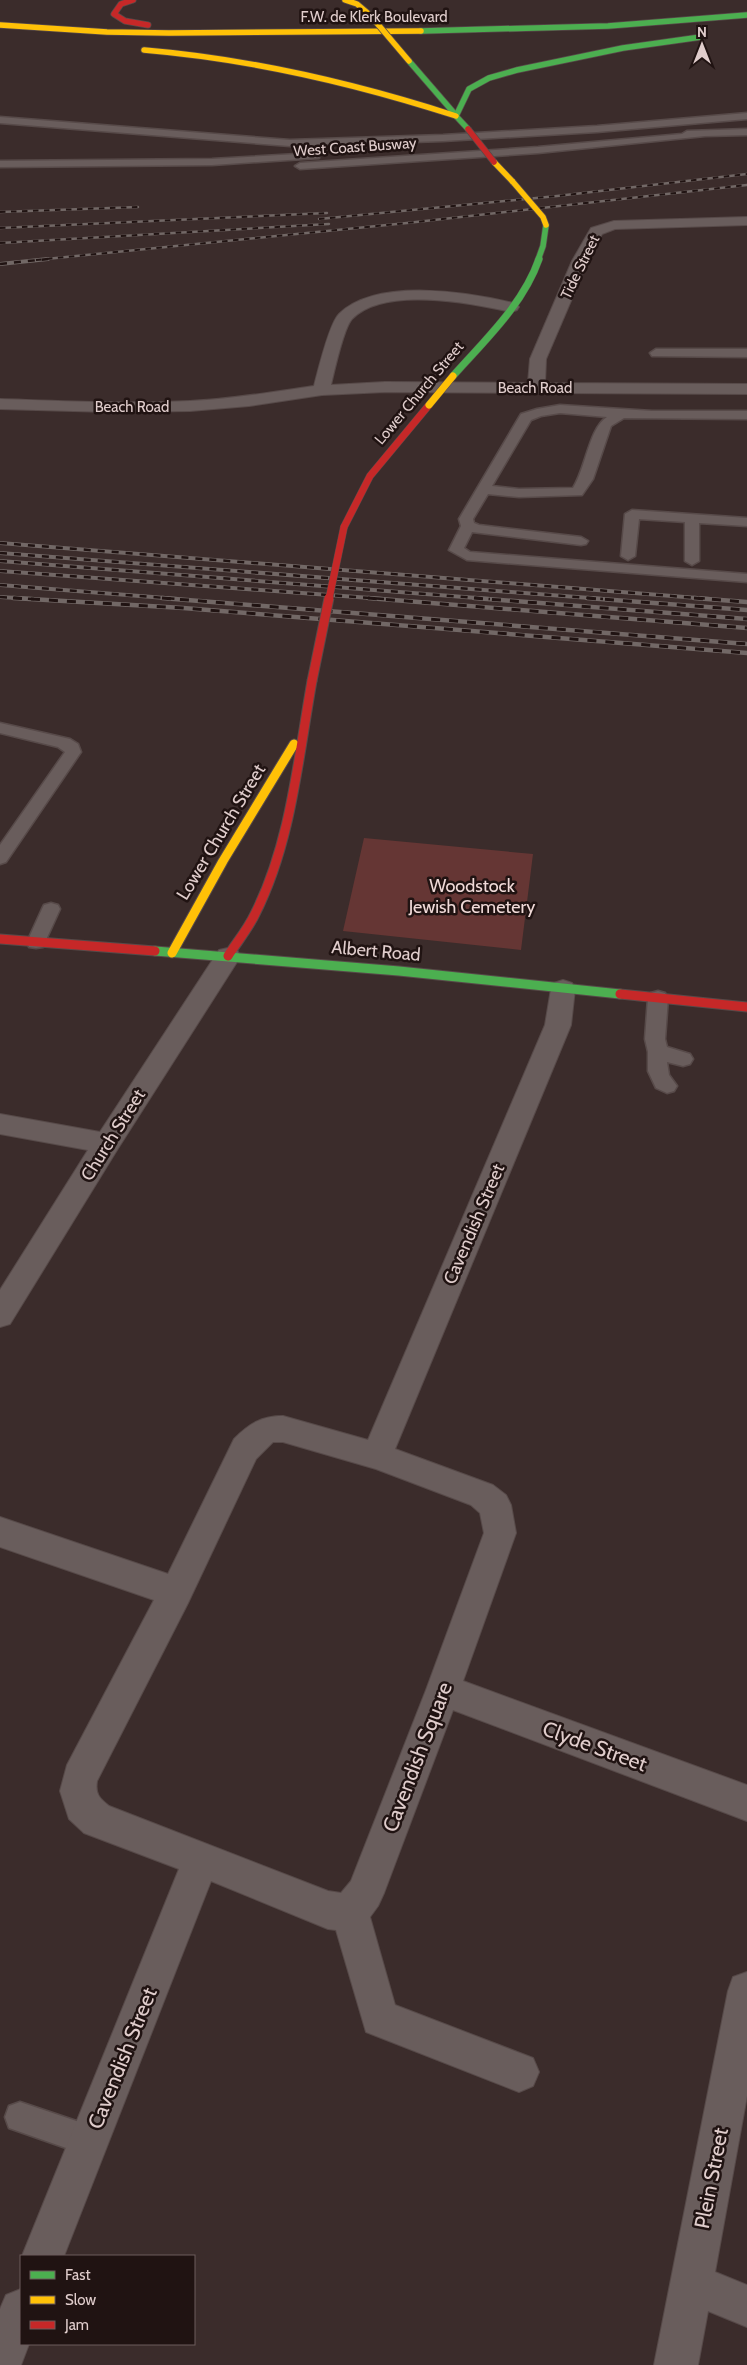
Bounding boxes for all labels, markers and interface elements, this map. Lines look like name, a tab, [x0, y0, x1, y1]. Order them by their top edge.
street label: F.W. de Klerk Boulevard	[300, 8, 448, 26]
north arrow	[677, 20, 727, 70]
text: N	[697, 23, 707, 41]
street label: West Coast Busway	[293, 134, 418, 160]
street label: Tide Street	[557, 232, 603, 302]
street label: Lower Church Street	[371, 338, 467, 448]
street label: Beach Road	[498, 379, 572, 397]
street label: Beach Road	[95, 398, 169, 416]
street label: Lower Church Street	[172, 760, 270, 904]
park label: Woodstock Jewish Cemetery	[408, 875, 535, 918]
street label: Albert Road	[331, 936, 421, 966]
street label: Church Street	[76, 1085, 150, 1185]
street label: Cavendish Street	[439, 1160, 509, 1288]
street label: Cavendish Square	[377, 1678, 457, 1835]
street label: Clyde Street	[539, 1716, 651, 1776]
street label: Cavendish Street	[82, 1984, 162, 2132]
street label: Plein Street	[689, 2125, 733, 2231]
legend	[20, 2255, 195, 2345]
text: Fast	[65, 2266, 90, 2284]
text: Slow	[65, 2291, 96, 2309]
text: Jam	[64, 2316, 89, 2334]

